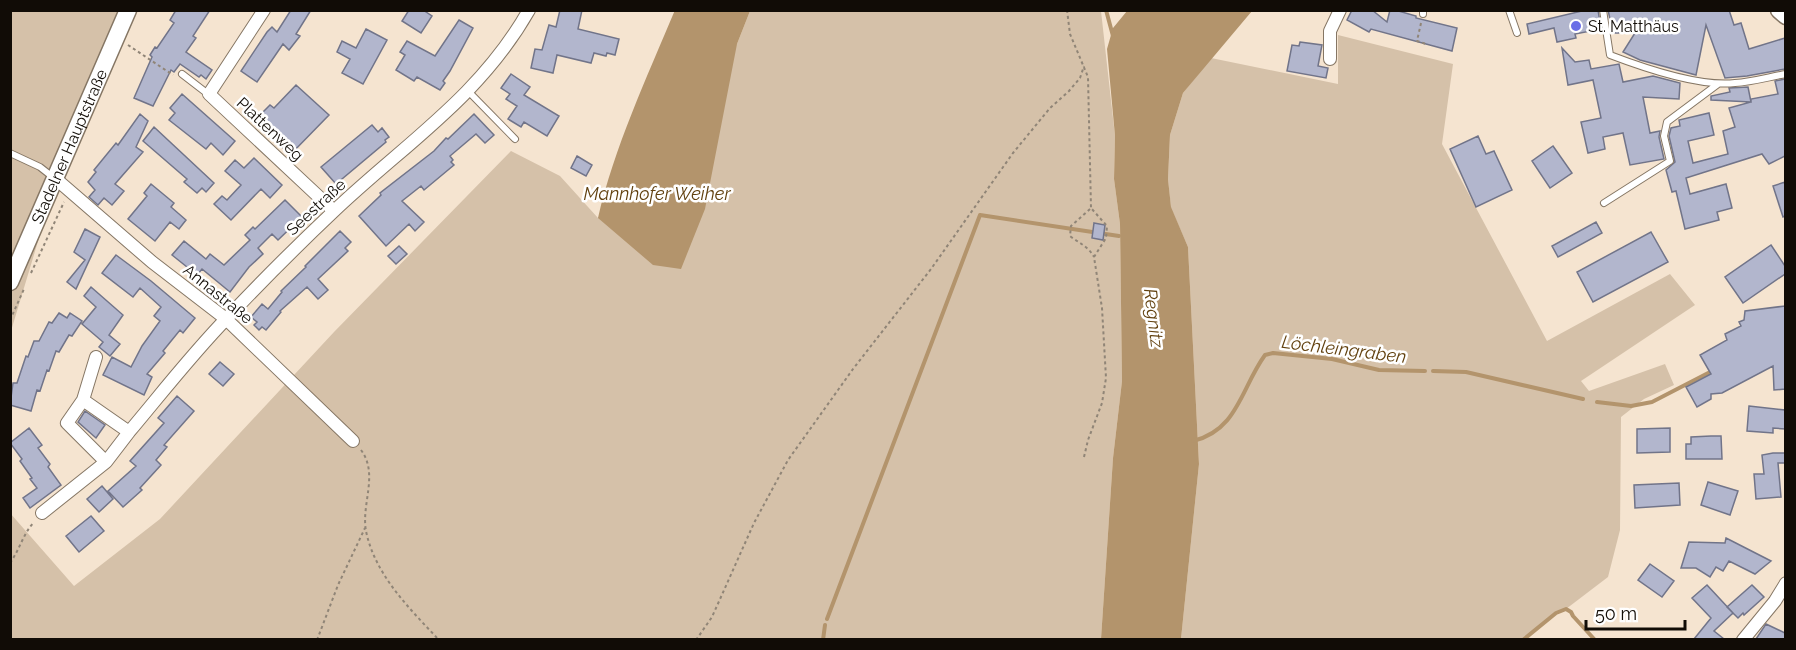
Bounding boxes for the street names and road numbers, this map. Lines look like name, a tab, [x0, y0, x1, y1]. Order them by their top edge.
street label: Stadelner Hauptstraße	[27, 66, 111, 226]
street label: Plattenweg	[233, 93, 307, 165]
street label: Seestraße	[282, 175, 350, 239]
street label: Annastraße	[179, 260, 257, 328]

